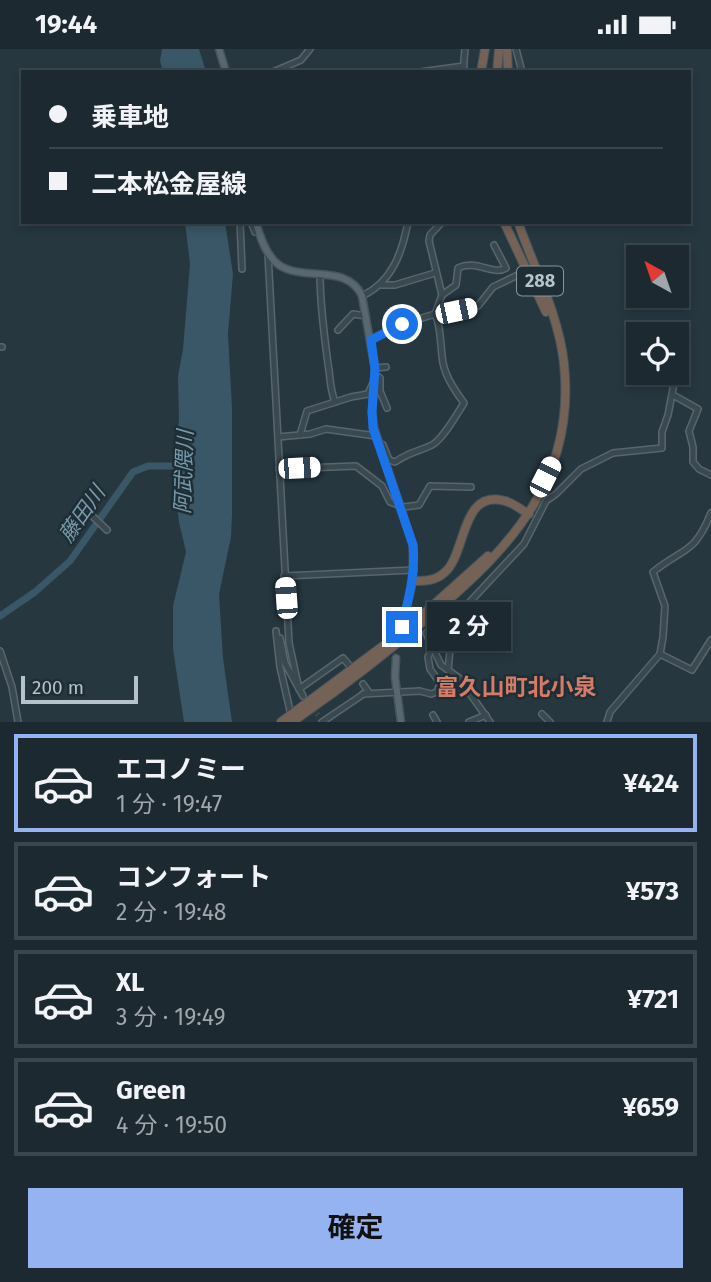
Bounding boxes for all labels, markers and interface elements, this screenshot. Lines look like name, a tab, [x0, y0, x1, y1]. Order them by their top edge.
text: 19:44	[35, 9, 97, 40]
text: 乗車地	[91, 102, 169, 133]
text: 二本松金屋線	[91, 169, 247, 200]
north arrow	[626, 245, 690, 308]
map controls	[626, 245, 689, 385]
road number: 288	[517, 267, 563, 295]
car	[434, 296, 479, 326]
route start	[386, 308, 418, 340]
button: locate	[626, 322, 689, 385]
water label: 阿武隈川	[170, 428, 199, 514]
car	[527, 454, 564, 500]
car	[278, 456, 321, 480]
water label: 藤田川	[53, 479, 112, 547]
car	[275, 576, 298, 620]
callout: 2 分	[426, 603, 510, 651]
route end	[386, 611, 418, 643]
text: 2 分	[449, 612, 489, 640]
scale bar	[21, 673, 138, 705]
district label: 富久山町北小泉	[436, 673, 597, 701]
text: 200 m	[32, 676, 84, 699]
icon: car	[32, 752, 95, 815]
text: エコノミー	[116, 754, 246, 785]
text: ¥424	[623, 768, 679, 799]
text: 1 分 · 19:47	[116, 790, 222, 818]
icon: car	[32, 860, 95, 923]
text: コンフォート	[116, 862, 271, 893]
text: ¥573	[626, 876, 679, 907]
text: 2 分 · 19:48	[116, 898, 227, 926]
text: XL	[116, 967, 144, 998]
icon: car	[32, 968, 95, 1031]
text: ¥721	[627, 984, 679, 1015]
text: 3 分 · 19:49	[116, 1003, 226, 1031]
text: Green	[116, 1075, 186, 1106]
icon: car	[32, 1076, 95, 1139]
text: ¥659	[622, 1092, 679, 1123]
text: 4 分 · 19:50	[116, 1111, 227, 1139]
button: 確定	[28, 1188, 683, 1268]

